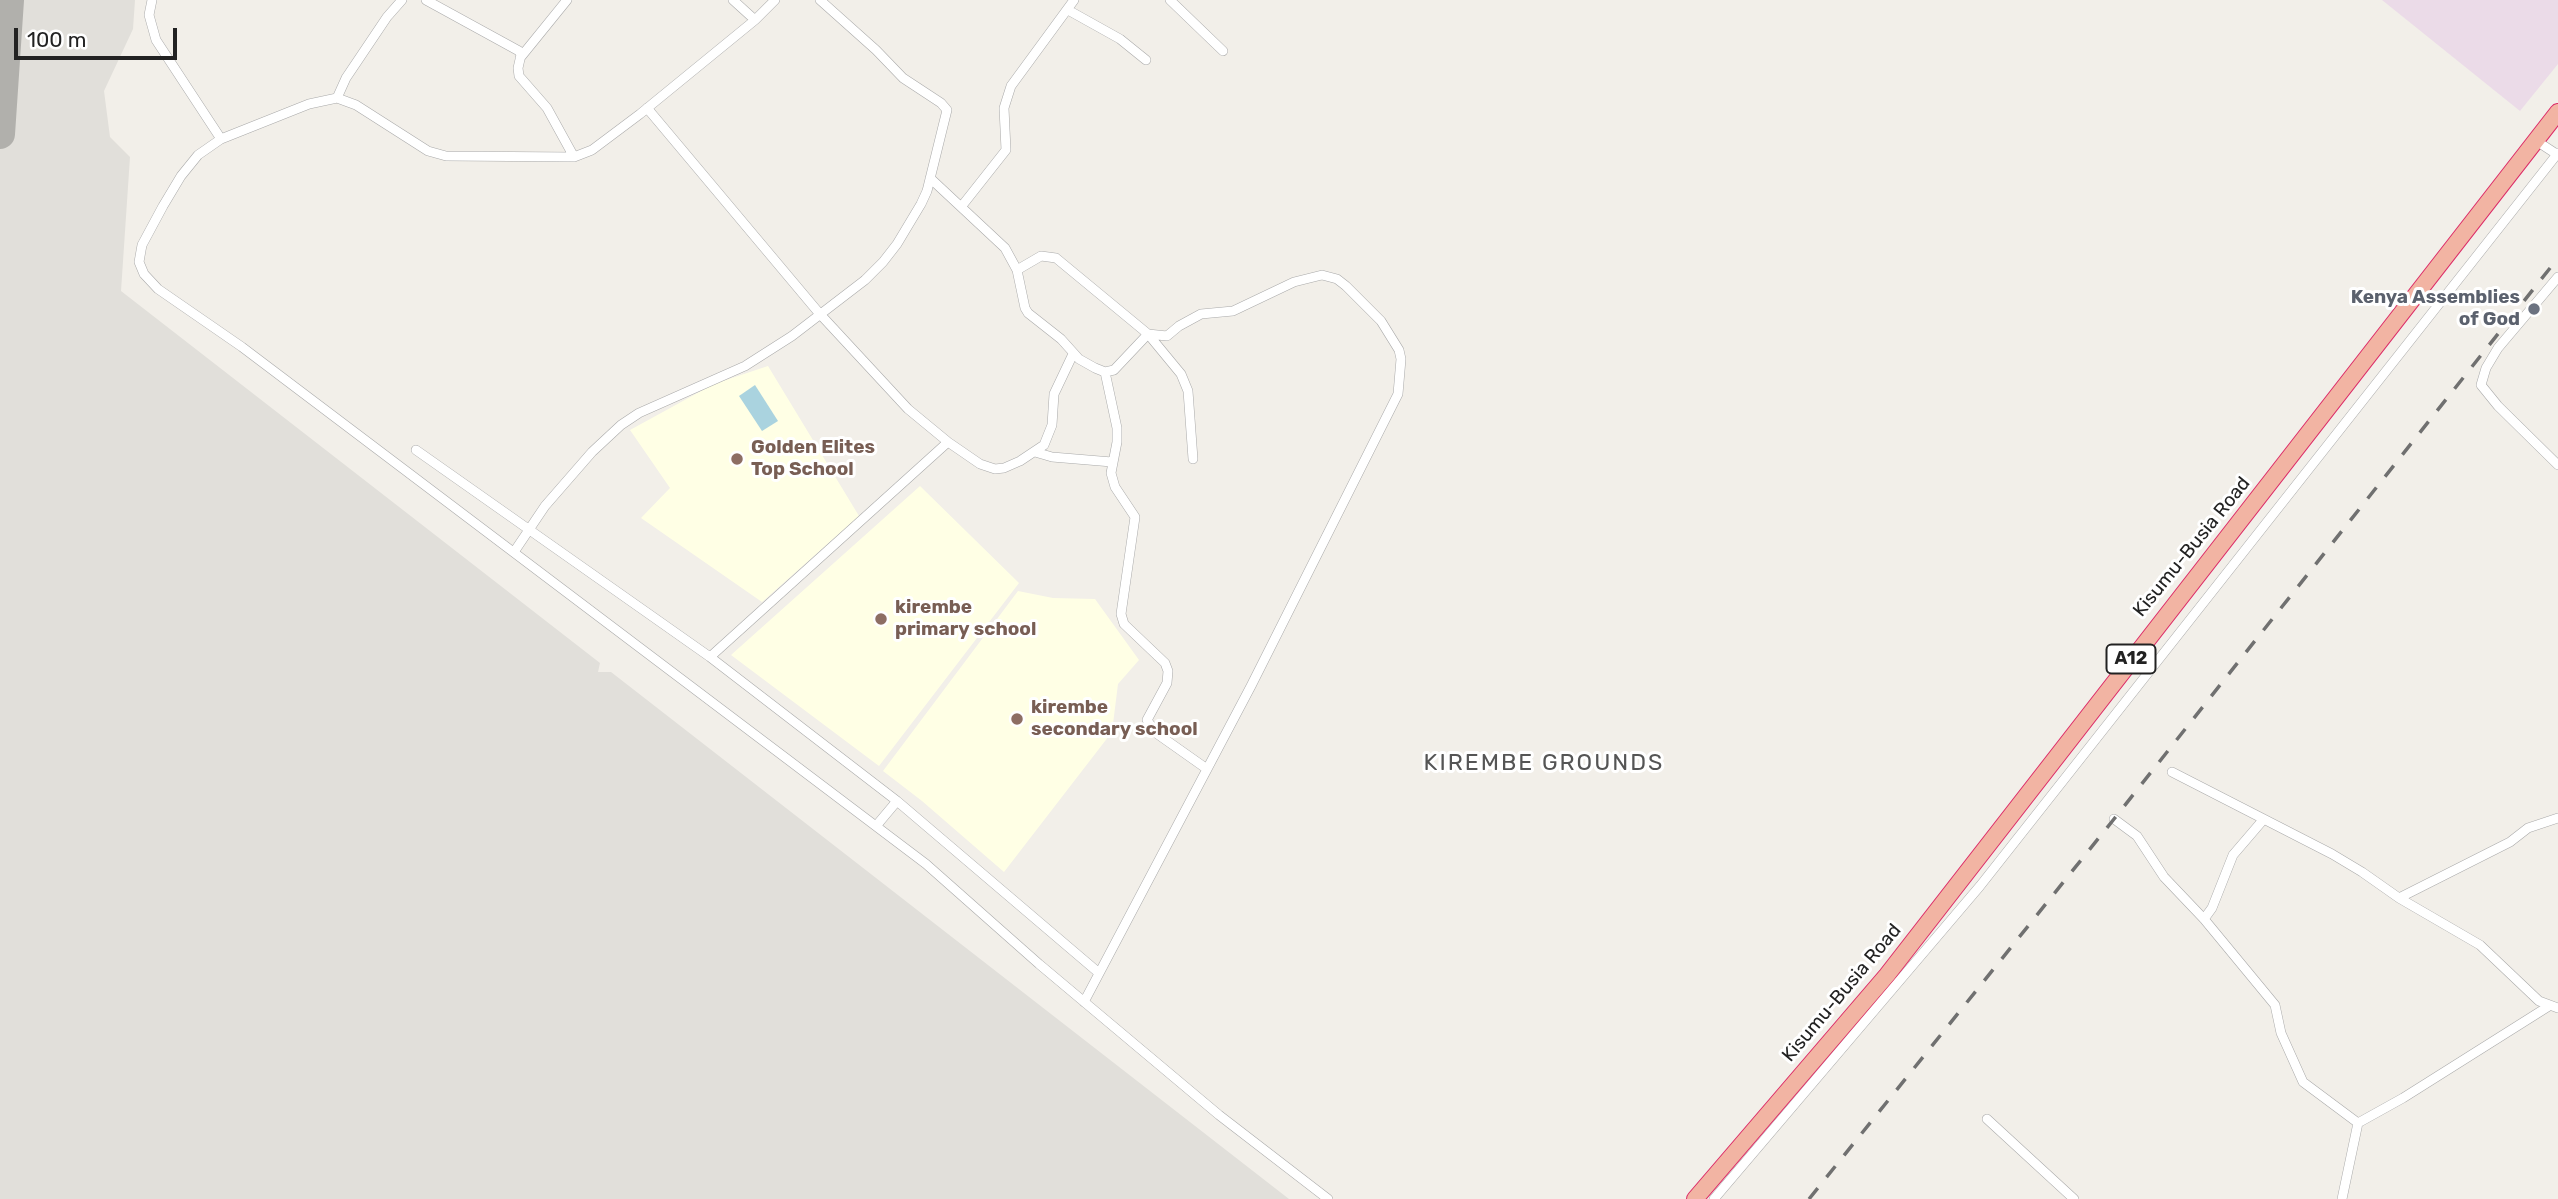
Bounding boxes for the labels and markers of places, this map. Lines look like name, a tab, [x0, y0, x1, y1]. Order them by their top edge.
place label: Kenya Assemblies of God	[2351, 287, 2520, 331]
marker: Kenya Assemblies of God	[2526, 301, 2542, 317]
place label: Golden Elites Top School	[751, 437, 875, 481]
marker: Golden Elites Top School	[729, 451, 745, 467]
place label: kirembe primary school	[895, 597, 1036, 641]
marker: kirembe primary school	[873, 611, 889, 627]
place label: kirembe secondary school	[1031, 697, 1198, 741]
marker: kirembe secondary school	[1009, 711, 1025, 727]

